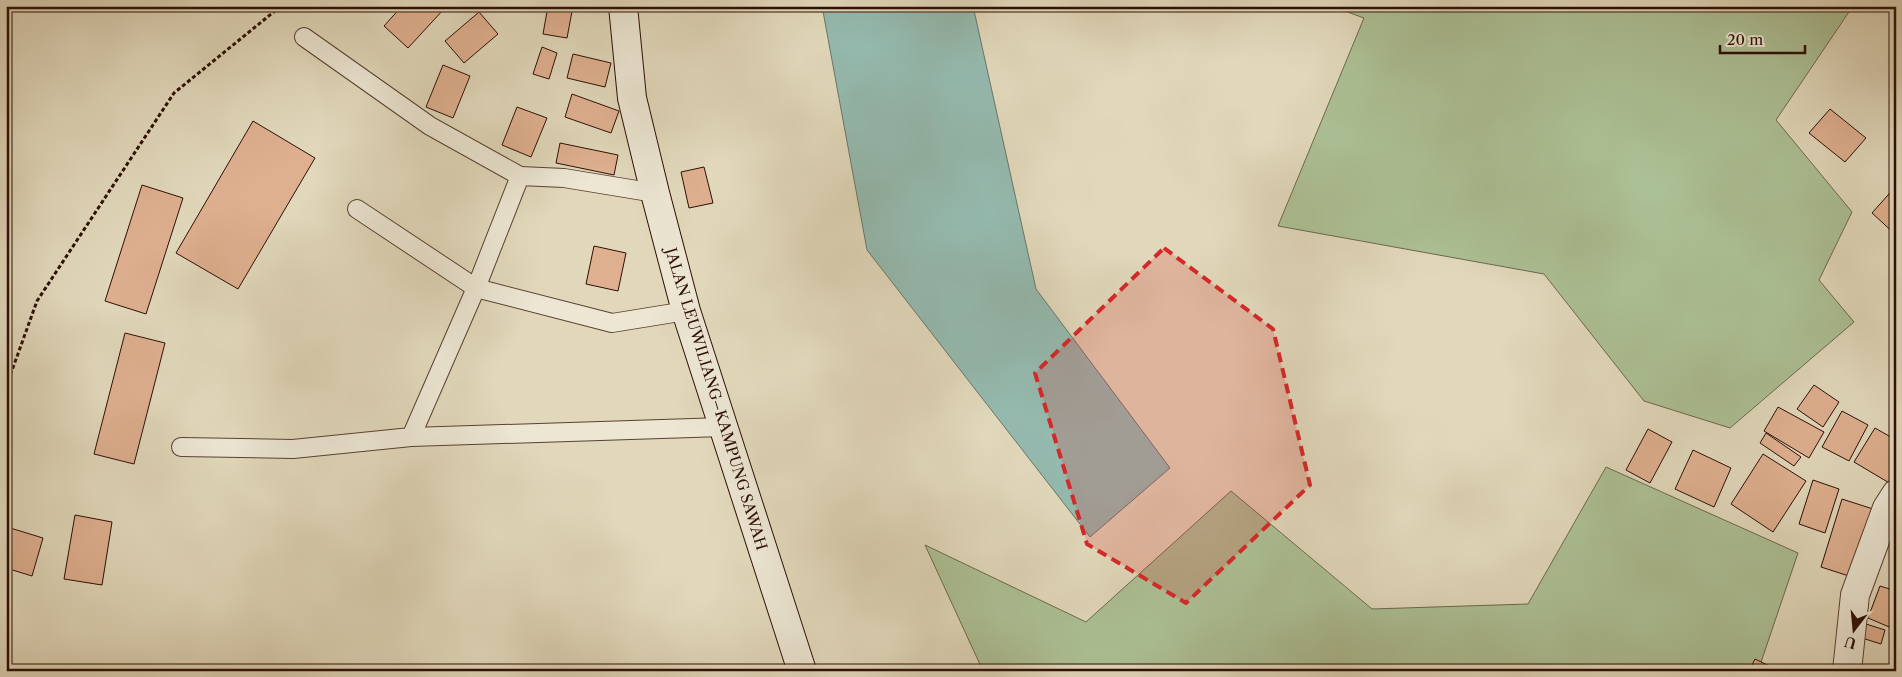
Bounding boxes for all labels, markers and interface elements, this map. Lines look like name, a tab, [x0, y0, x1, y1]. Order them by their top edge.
scale bar	[1720, 22, 1804, 54]
text: 20 m	[1727, 30, 1763, 49]
street label: JALAN LEUWILIANG–KAMPUNG SAWAH	[661, 243, 772, 552]
north arrow	[1830, 604, 1880, 654]
text: U	[1842, 632, 1858, 653]

